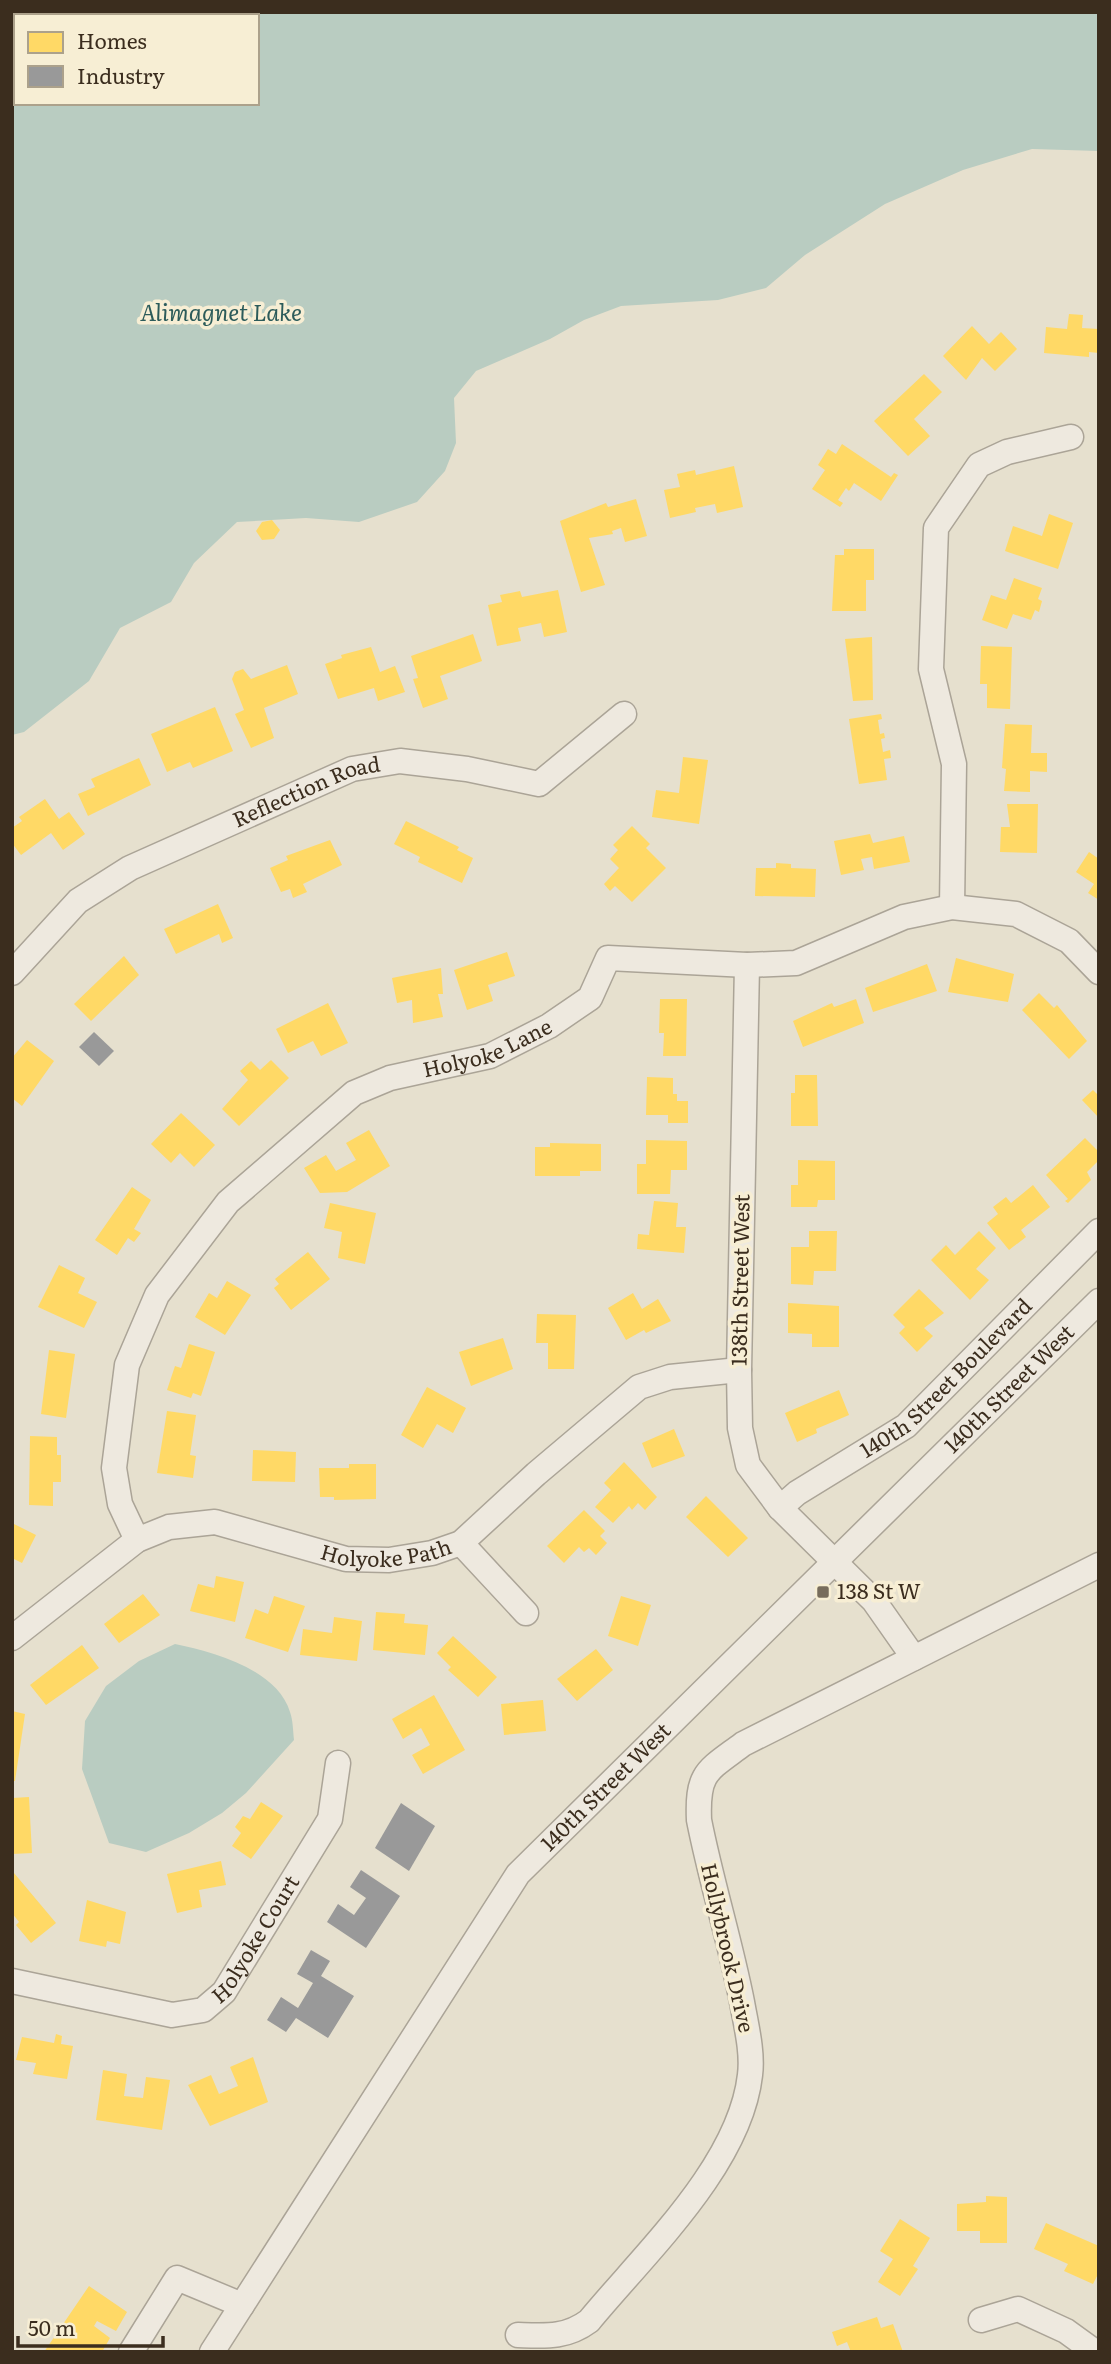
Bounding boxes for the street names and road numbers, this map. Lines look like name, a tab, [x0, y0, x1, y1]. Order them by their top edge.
street label: Reflection Road	[227, 747, 382, 833]
street label: Holyoke Lane	[419, 1009, 556, 1083]
street label: 138th Street West	[722, 1193, 756, 1366]
street label: 140th Street Boulevard	[853, 1290, 1038, 1464]
street label: 140th Street West	[936, 1316, 1080, 1459]
street label: Holyoke Path	[317, 1529, 455, 1573]
street label: 140th Street West	[532, 1714, 677, 1857]
street label: Hollybrook Drive	[695, 1860, 764, 2035]
street label: Holyoke Court	[204, 1868, 305, 2009]

